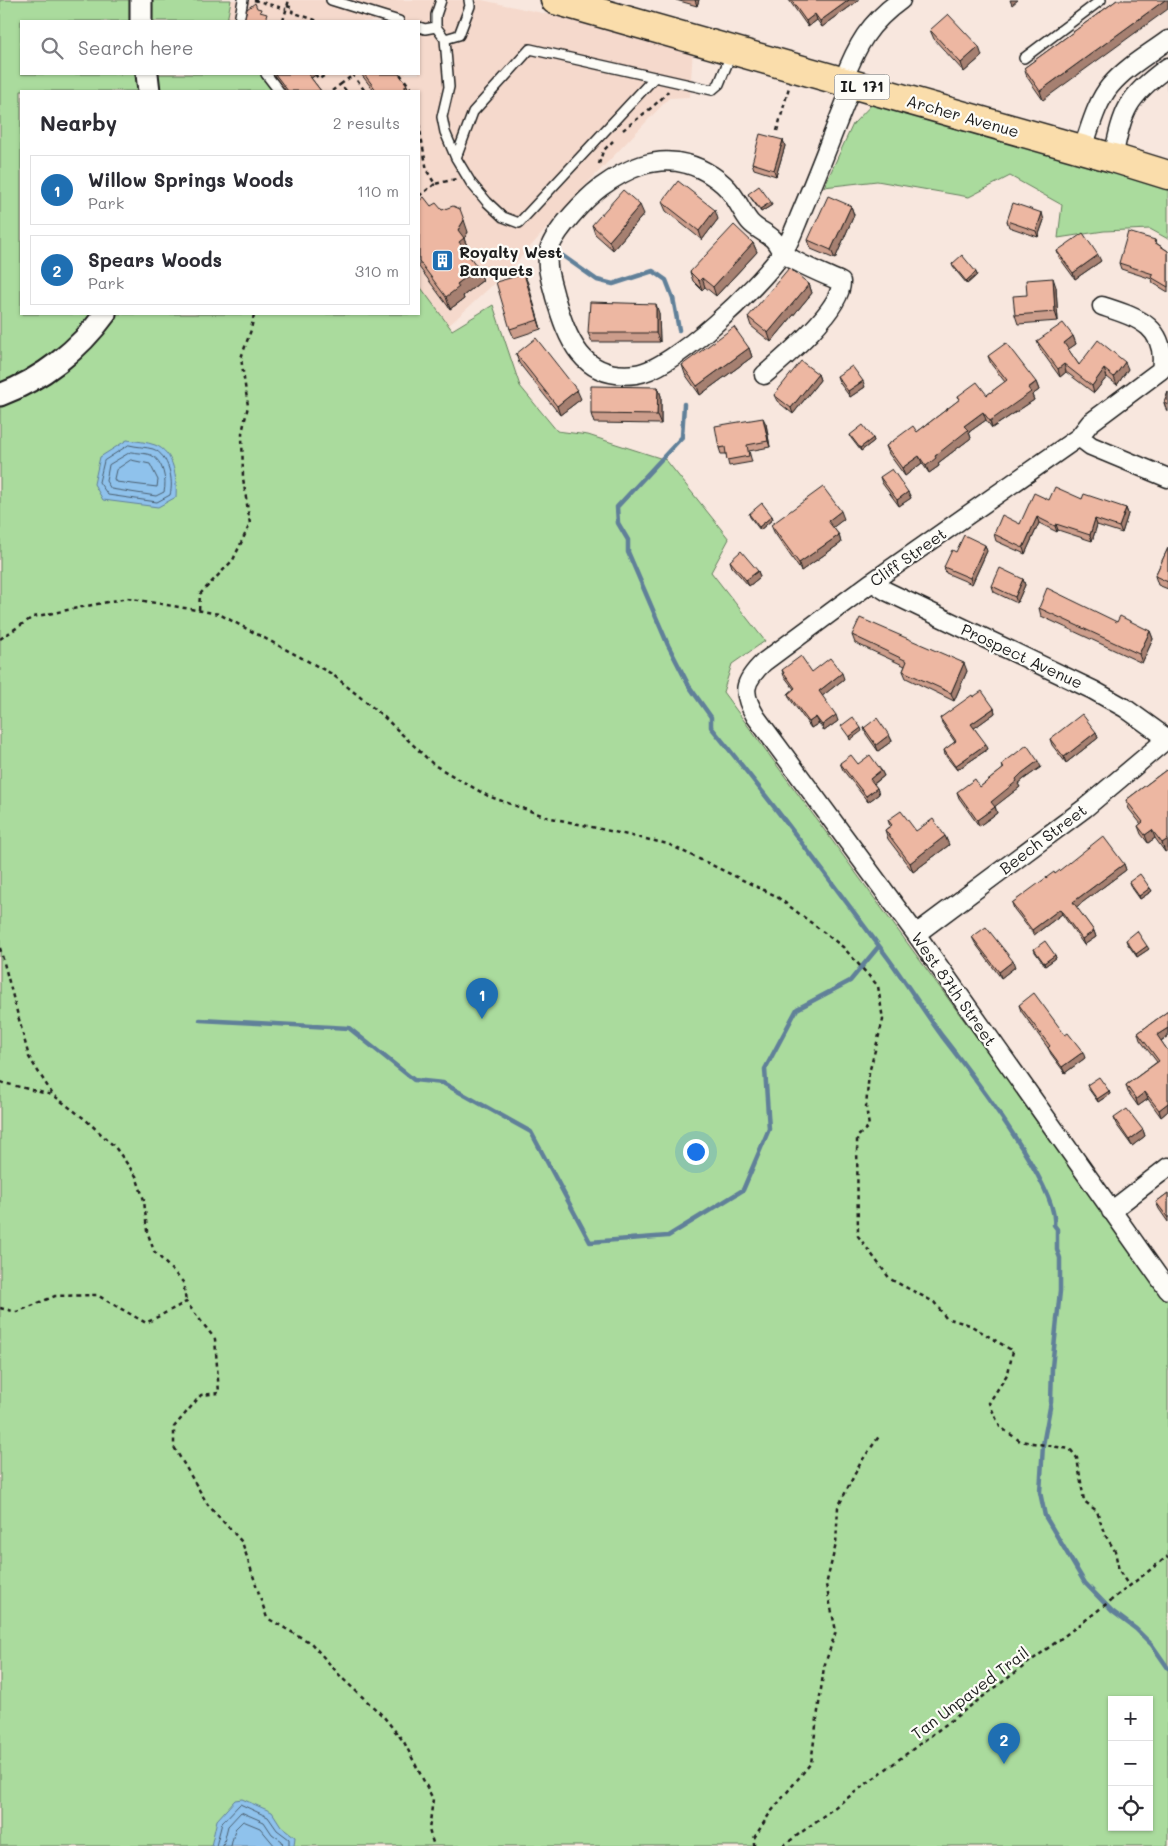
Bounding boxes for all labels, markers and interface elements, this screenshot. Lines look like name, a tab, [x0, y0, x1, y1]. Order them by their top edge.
search box	[20, 20, 420, 75]
icon: search	[38, 34, 66, 62]
text: Search here	[78, 35, 194, 60]
road number: IL 171	[834, 74, 890, 100]
street label: Archer Avenue	[905, 89, 1022, 142]
text: Nearby	[40, 109, 117, 136]
text: 2 results	[333, 112, 400, 133]
text: Willow Springs Woods	[88, 167, 294, 192]
text: 1	[53, 180, 61, 201]
text: 110 m	[357, 180, 399, 201]
text: Park	[88, 192, 124, 213]
place label: Royalty West Banquets	[459, 241, 562, 280]
text: Spears Woods	[88, 247, 222, 272]
building icon: Royalty West Banquets	[431, 249, 455, 273]
text: 2	[53, 260, 61, 281]
text: 310 m	[355, 260, 399, 281]
text: Park	[88, 272, 124, 293]
street label: Cliff Street	[865, 523, 950, 591]
street label: Prospect Avenue	[958, 618, 1086, 693]
street label: Beech Street	[995, 799, 1091, 878]
street label: West 87th Street	[907, 928, 1002, 1050]
pin: 1	[466, 978, 498, 1019]
your location	[683, 1139, 709, 1165]
street label: Tan Unpaved Trail	[907, 1642, 1033, 1744]
map controls	[1108, 1696, 1153, 1831]
button: +	[1108, 1696, 1153, 1741]
pin: 2	[988, 1723, 1020, 1764]
button: −	[1108, 1741, 1153, 1786]
button: locate	[1108, 1786, 1153, 1831]

